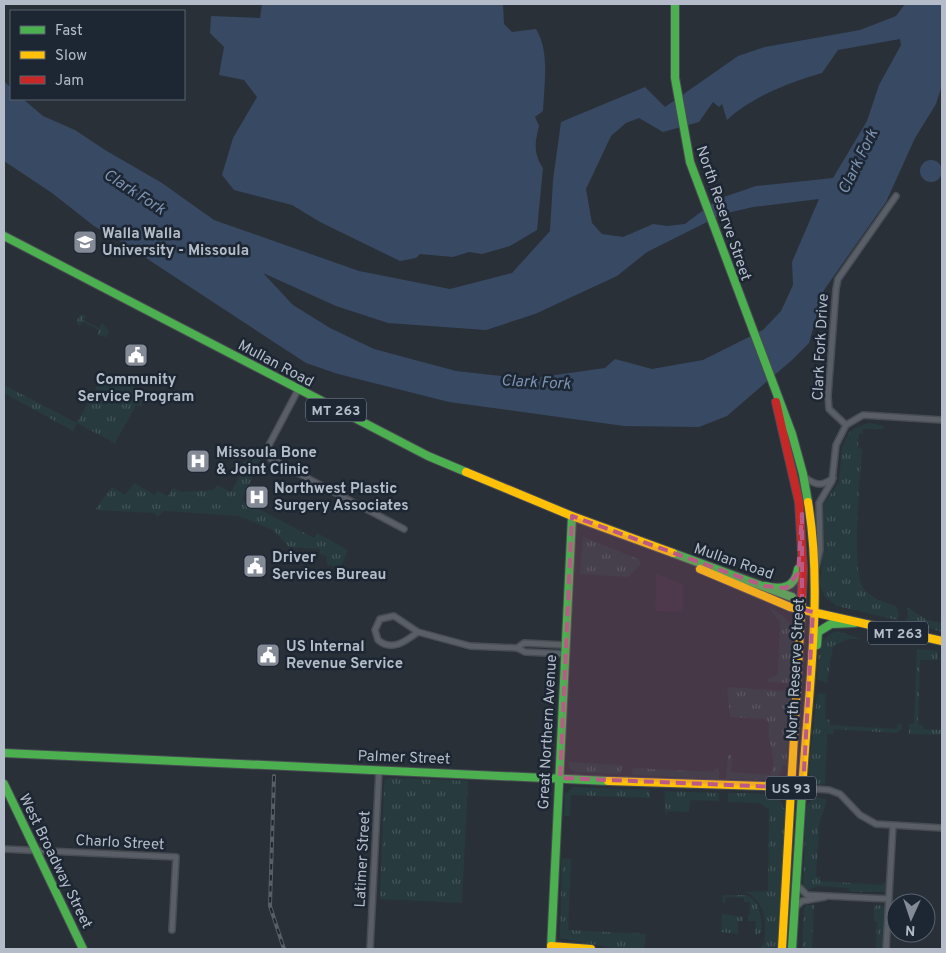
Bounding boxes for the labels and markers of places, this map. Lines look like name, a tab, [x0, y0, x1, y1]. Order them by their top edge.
place label: Walla Walla University - Missoula	[102, 225, 249, 261]
school or university icon: Walla Walla University - Missoula	[72, 229, 98, 255]
public building icon: Community Service Program	[123, 342, 149, 368]
place label: Community Service Program	[78, 371, 194, 407]
place label: Missoula Bone & Joint Clinic	[216, 444, 317, 480]
hospital icon: Missoula Bone & Joint Clinic	[185, 448, 211, 474]
place label: Northwest Plastic Surgery Associates	[274, 480, 409, 516]
hospital icon: Northwest Plastic Surgery Associates	[244, 484, 270, 510]
place label: Driver Services Bureau	[272, 549, 386, 585]
public building icon: Driver Services Bureau	[242, 553, 268, 579]
place label: US Internal Revenue Service	[286, 638, 403, 674]
public building icon: US Internal Revenue Service	[255, 642, 281, 668]

